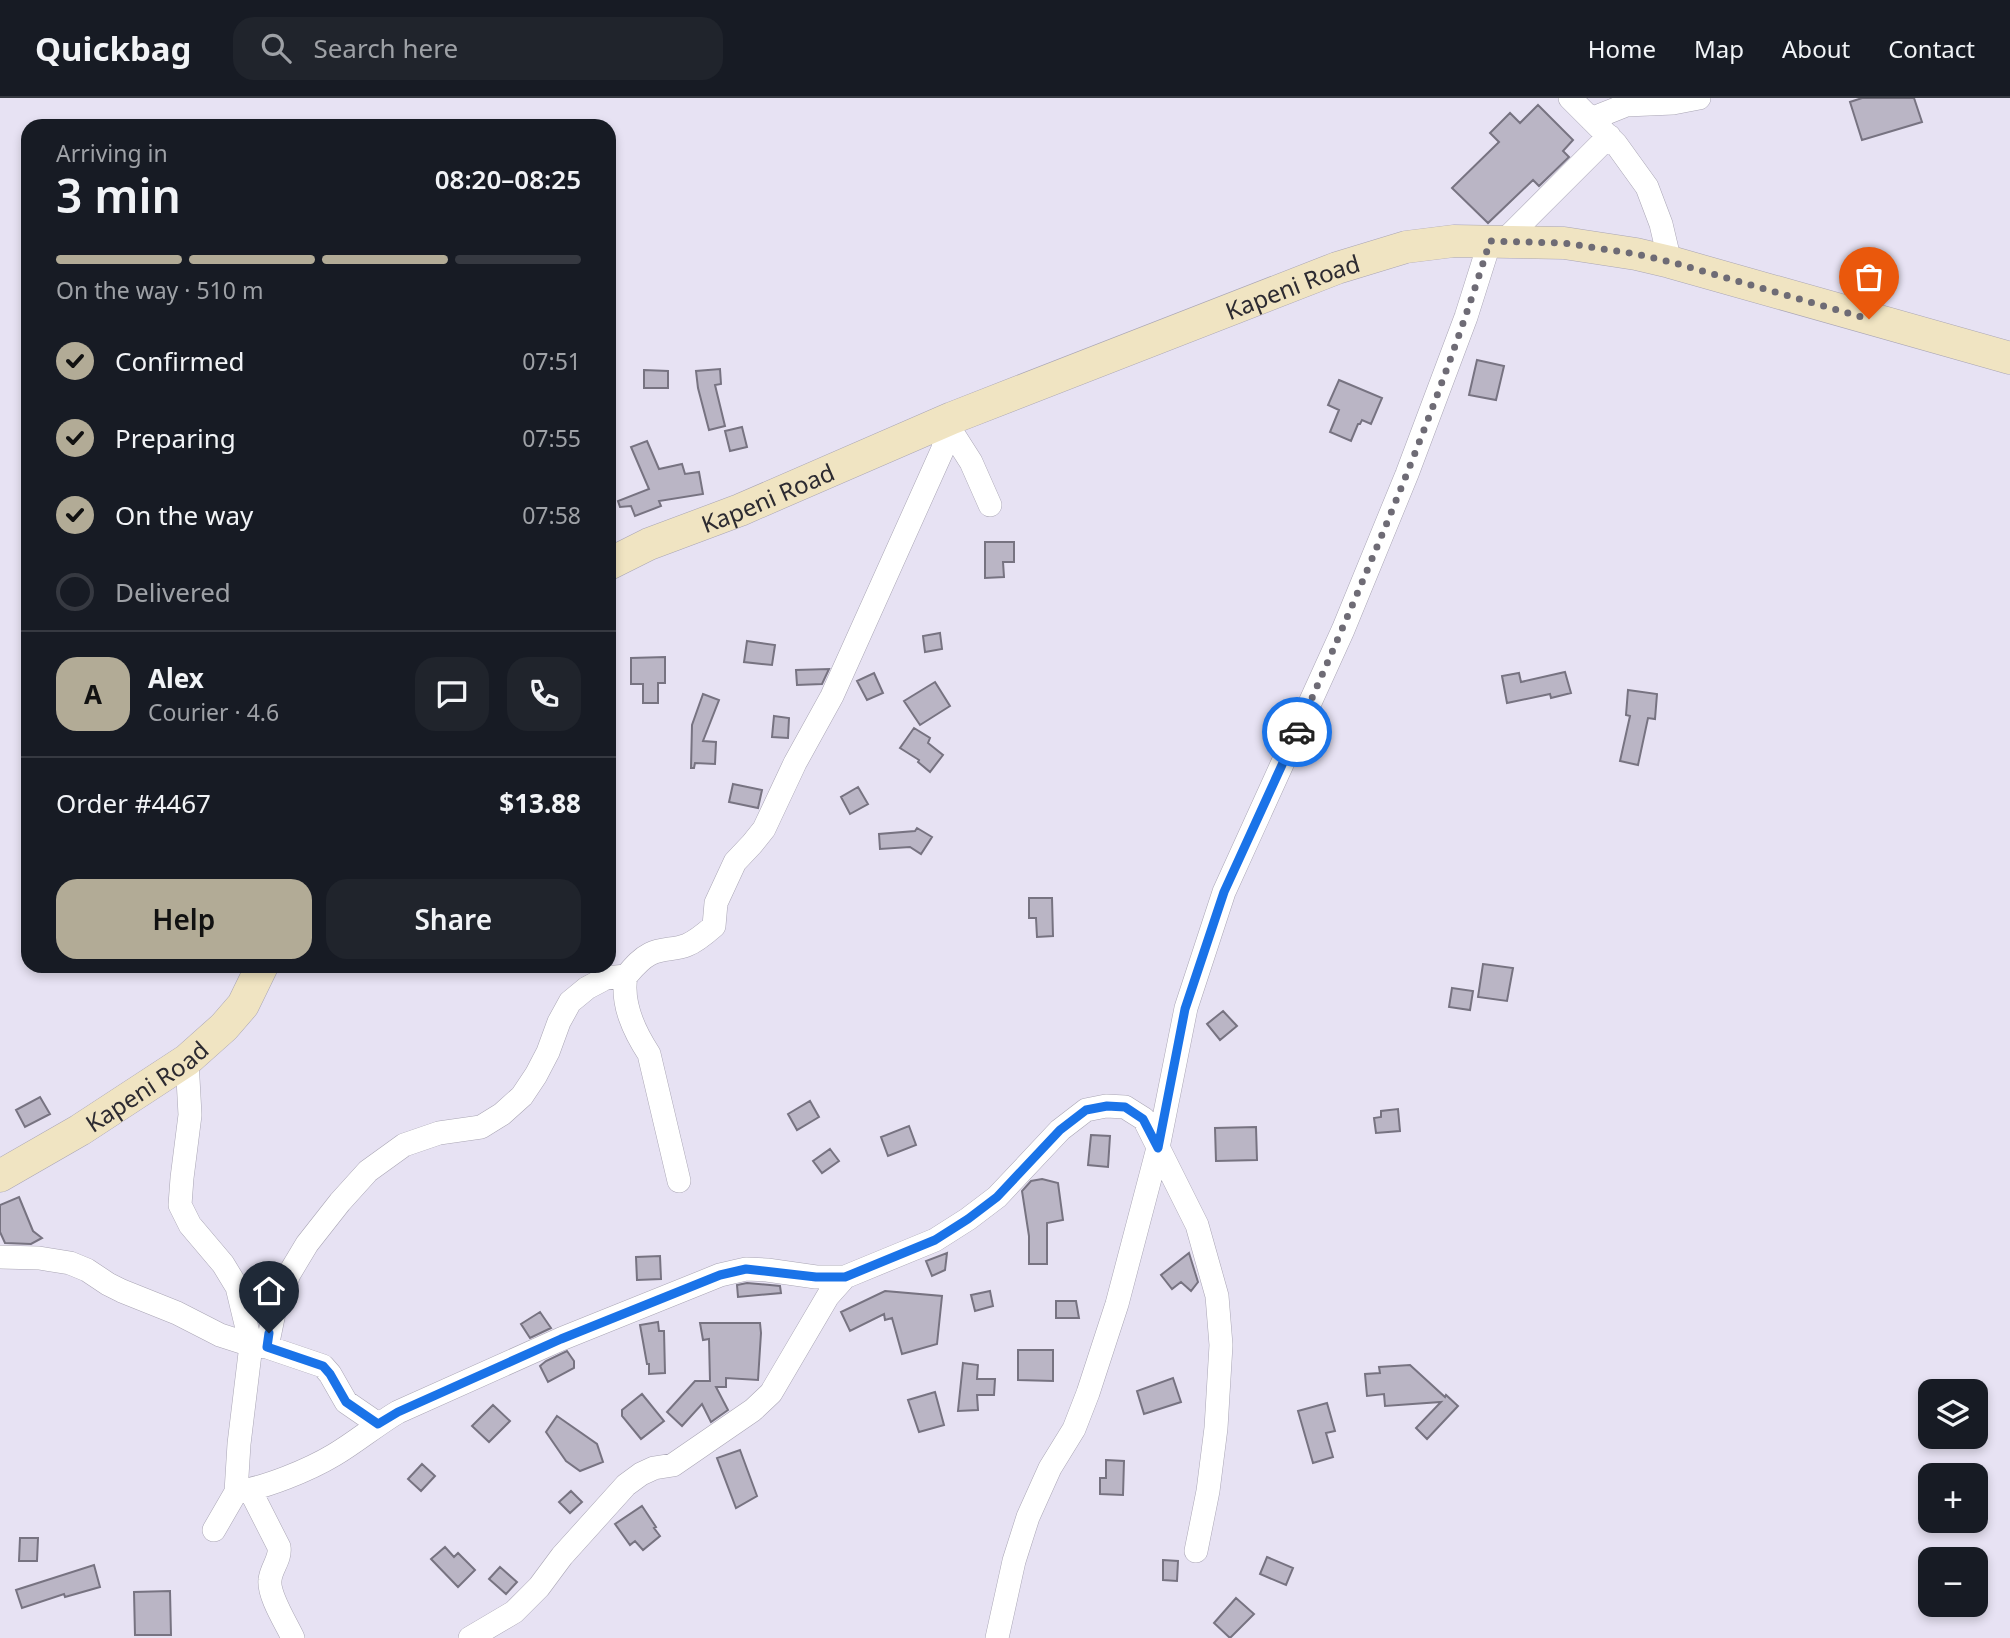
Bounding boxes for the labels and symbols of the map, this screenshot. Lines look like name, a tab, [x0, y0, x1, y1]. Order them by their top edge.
street label: Kapeni Road	[1220, 246, 1363, 327]
pin	[1839, 247, 1899, 319]
street label: Kapeni Road	[696, 455, 839, 540]
courier	[1262, 697, 1332, 767]
street label: Kapeni Road	[78, 1033, 215, 1139]
pin	[239, 1261, 299, 1333]

